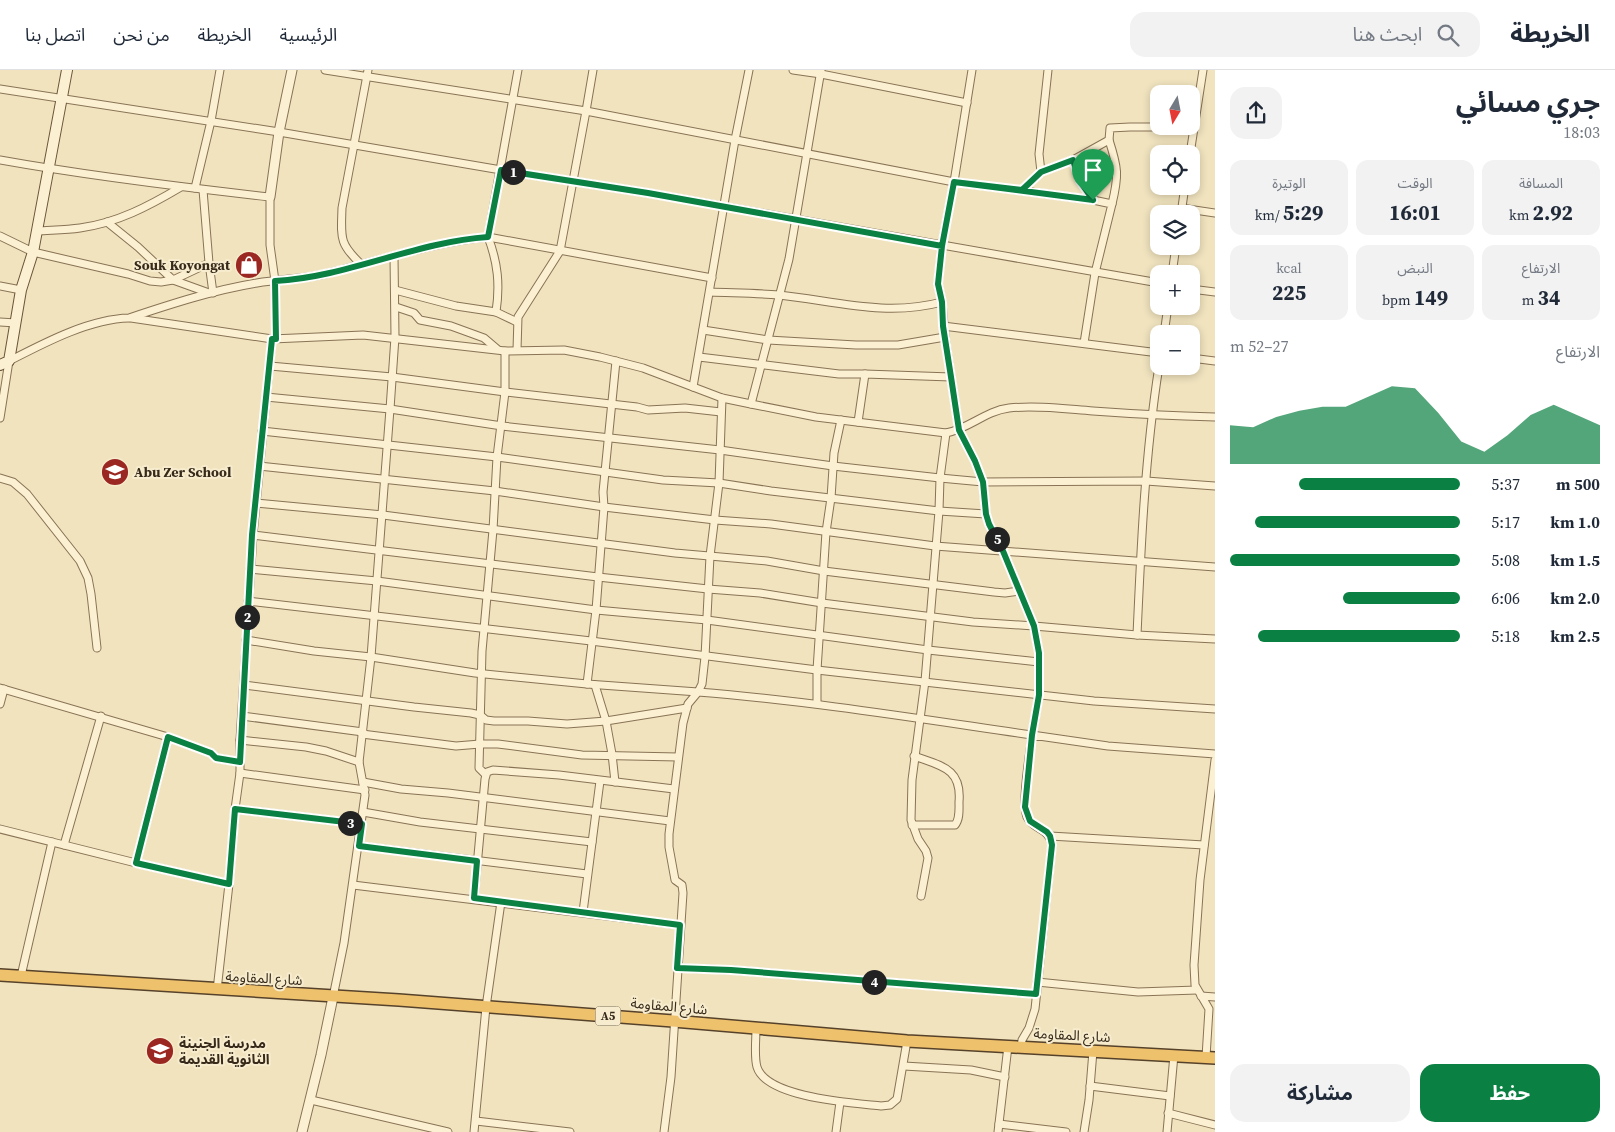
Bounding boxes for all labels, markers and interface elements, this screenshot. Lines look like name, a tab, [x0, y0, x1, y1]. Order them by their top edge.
search box	[1130, 12, 1480, 57]
text: الخريطة	[1510, 17, 1590, 50]
text: ابحث هنا	[1352, 21, 1422, 47]
icon: search	[1434, 21, 1462, 49]
text: اتصل بنا	[25, 22, 85, 47]
text: من نحن	[113, 22, 170, 47]
text: الخريطة	[198, 22, 252, 47]
text: الرئيسية	[280, 22, 337, 47]
text: جري مسائي	[1456, 83, 1600, 121]
north arrow	[1150, 85, 1200, 135]
map controls	[1150, 85, 1200, 375]
button: share	[1230, 87, 1282, 139]
text: 18:03	[1563, 121, 1600, 143]
button: locate	[1150, 145, 1200, 195]
pin	[1072, 149, 1114, 200]
icon: arrive	[1079, 156, 1107, 184]
pin: 1	[500, 160, 526, 184]
text: 1	[510, 162, 517, 182]
text: الوتيرة	[1272, 173, 1306, 193]
text: الوقت	[1397, 173, 1433, 193]
text: المسافة	[1519, 173, 1563, 193]
text: 5:29	[1283, 198, 1323, 227]
text: 16:01	[1389, 198, 1441, 227]
text: 2.92	[1533, 198, 1573, 227]
button: layers	[1150, 205, 1200, 255]
text: /km	[1255, 205, 1283, 225]
text: km	[1509, 205, 1533, 225]
shop icon: Souk Koyongat	[234, 250, 264, 280]
place label: Souk Koyongat	[134, 255, 231, 275]
text: kcal	[1276, 258, 1302, 278]
text: النبض	[1397, 258, 1433, 278]
text: الارتفاع	[1522, 258, 1560, 278]
button: +	[1150, 265, 1200, 315]
text: 225	[1272, 278, 1306, 307]
text: 149	[1414, 283, 1448, 312]
text: 34	[1538, 283, 1560, 312]
text: bpm	[1382, 290, 1414, 310]
text: m	[1522, 290, 1538, 310]
button: −	[1150, 325, 1200, 375]
text: 27–52 m	[1230, 335, 1288, 357]
text: الارتفاع	[1556, 340, 1600, 362]
school or university icon: Abu Zer School	[100, 457, 130, 487]
place label: Abu Zer School	[134, 462, 232, 482]
text: 5:37	[1491, 473, 1520, 495]
text: 500 m	[1556, 473, 1600, 495]
text: 5:17	[1491, 511, 1520, 533]
text: 1.0 km	[1550, 511, 1600, 533]
pin: 5	[984, 526, 1010, 552]
text: 5	[994, 529, 1001, 549]
text: 5:08	[1491, 549, 1520, 571]
text: 1.5 km	[1550, 549, 1600, 571]
text: 6:06	[1491, 587, 1520, 609]
text: 2.0 km	[1550, 587, 1600, 609]
pin: 2	[234, 604, 260, 630]
text: 2	[244, 607, 251, 627]
text: 5:18	[1491, 625, 1520, 647]
text: 2.5 km	[1550, 625, 1600, 647]
pin: 3	[338, 810, 362, 836]
text: 3	[347, 813, 354, 833]
street label: شارع المقاومة	[225, 966, 303, 991]
pin: 4	[862, 970, 886, 994]
text: 4	[871, 972, 878, 992]
street label: شارع المقاومة	[630, 993, 708, 1020]
road number: A5	[596, 1006, 620, 1026]
street label: شارع المقاومة	[1033, 1023, 1111, 1048]
place label: مدرسة الجنينة الثانوية القديمة	[179, 1033, 270, 1069]
school or university icon: مدرسة الجنينة الثانوية القديمة	[145, 1036, 175, 1066]
button: مشاركة	[1230, 1064, 1410, 1122]
button: حفظ	[1420, 1064, 1600, 1122]

